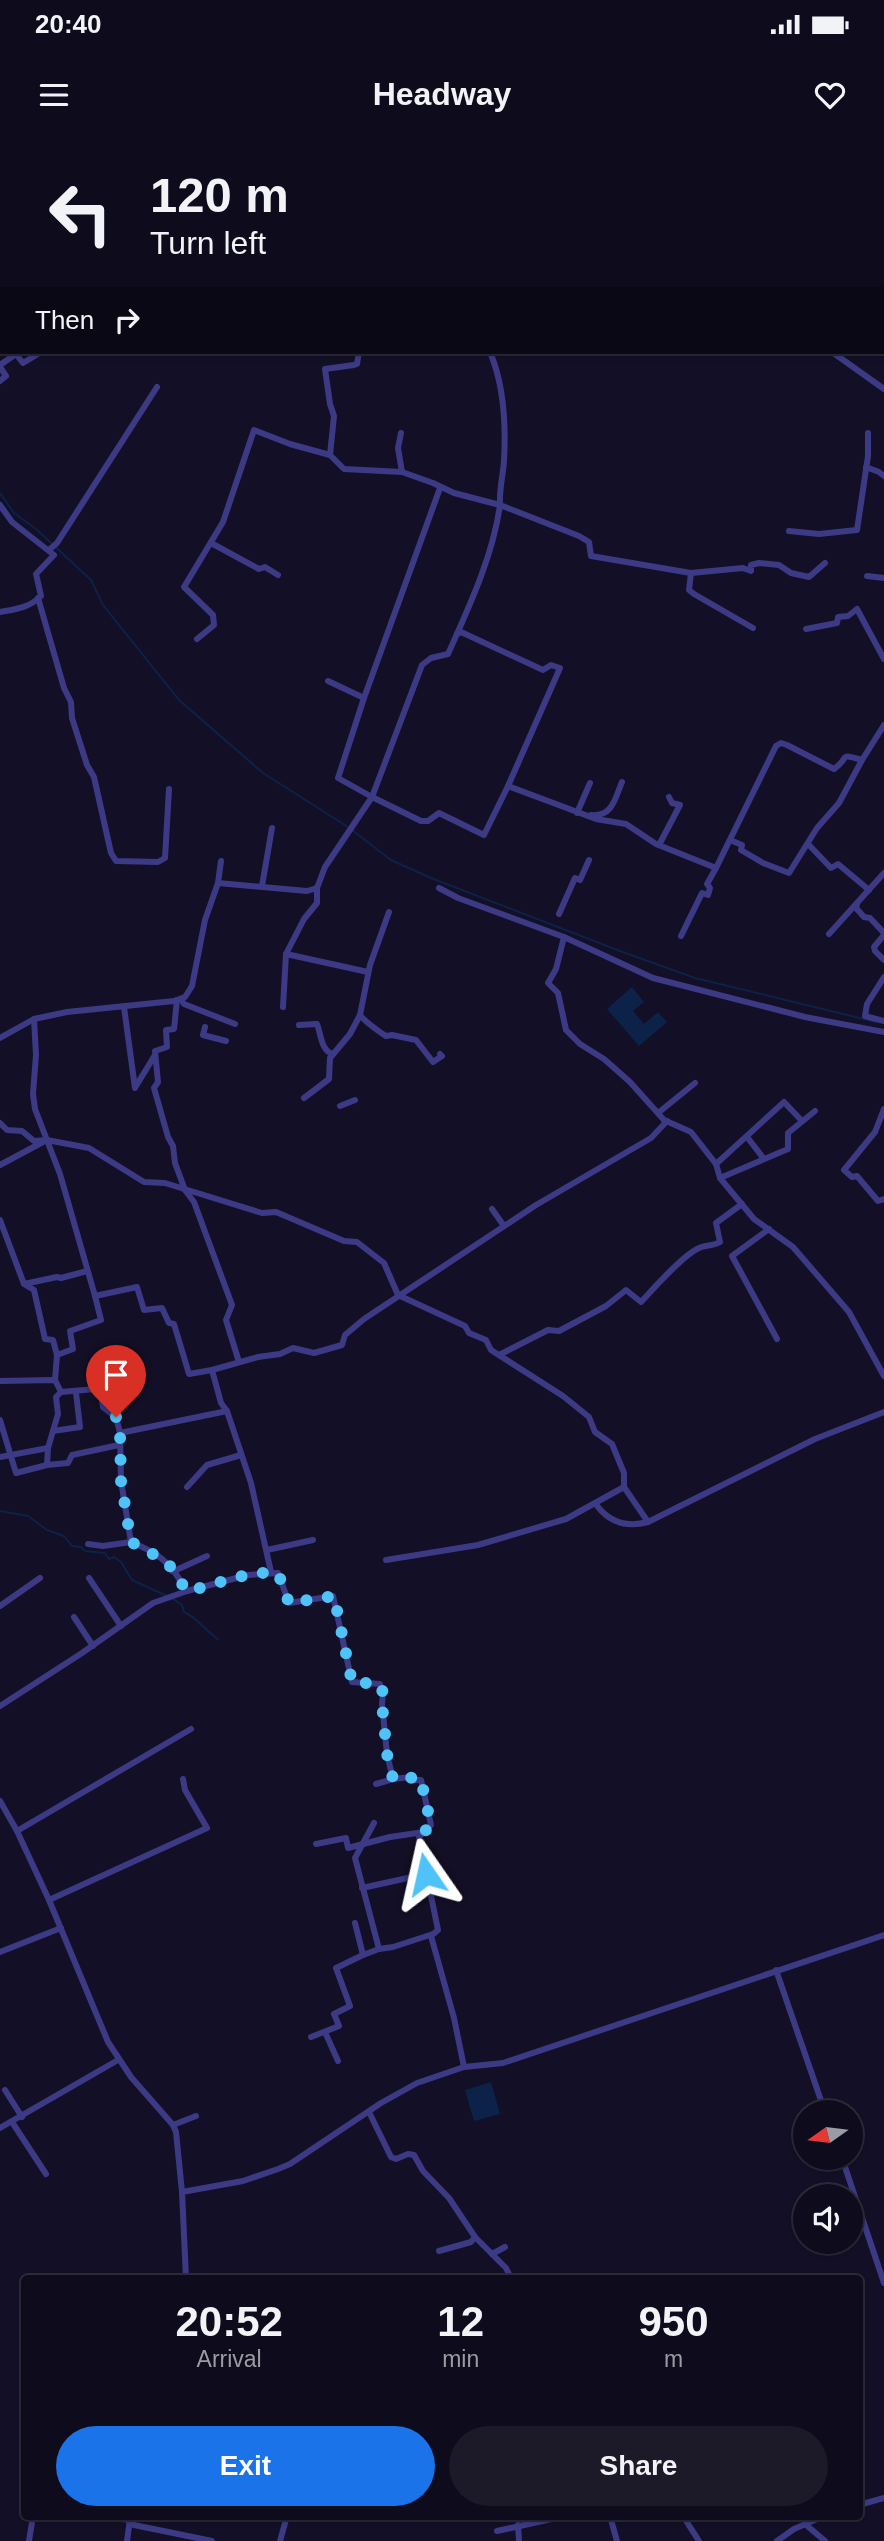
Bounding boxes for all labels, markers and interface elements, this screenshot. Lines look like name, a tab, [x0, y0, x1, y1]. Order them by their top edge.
text: 20:40	[35, 9, 102, 39]
icon: menu	[35, 76, 73, 114]
text: Headway	[373, 76, 511, 112]
icon: heart	[811, 76, 849, 114]
icon: left	[35, 168, 126, 259]
text: 120 m	[150, 168, 289, 222]
text: Turn left	[150, 225, 266, 261]
icon: right	[108, 301, 146, 339]
text: Then	[35, 305, 94, 335]
pin	[86, 1345, 146, 1417]
icon: arrive	[97, 1356, 135, 1394]
position arrow	[389, 1837, 463, 1911]
north arrow	[793, 2100, 863, 2170]
map controls	[793, 2100, 863, 2254]
button: sound	[793, 2184, 863, 2254]
text: 20:52	[175, 2298, 283, 2345]
text: 12	[437, 2298, 484, 2345]
text: 950	[638, 2298, 709, 2345]
text: Arrival	[197, 2346, 262, 2372]
text: min	[442, 2346, 479, 2372]
text: m	[664, 2346, 683, 2372]
button: Exit	[56, 2426, 435, 2506]
button: Share	[449, 2426, 828, 2506]

